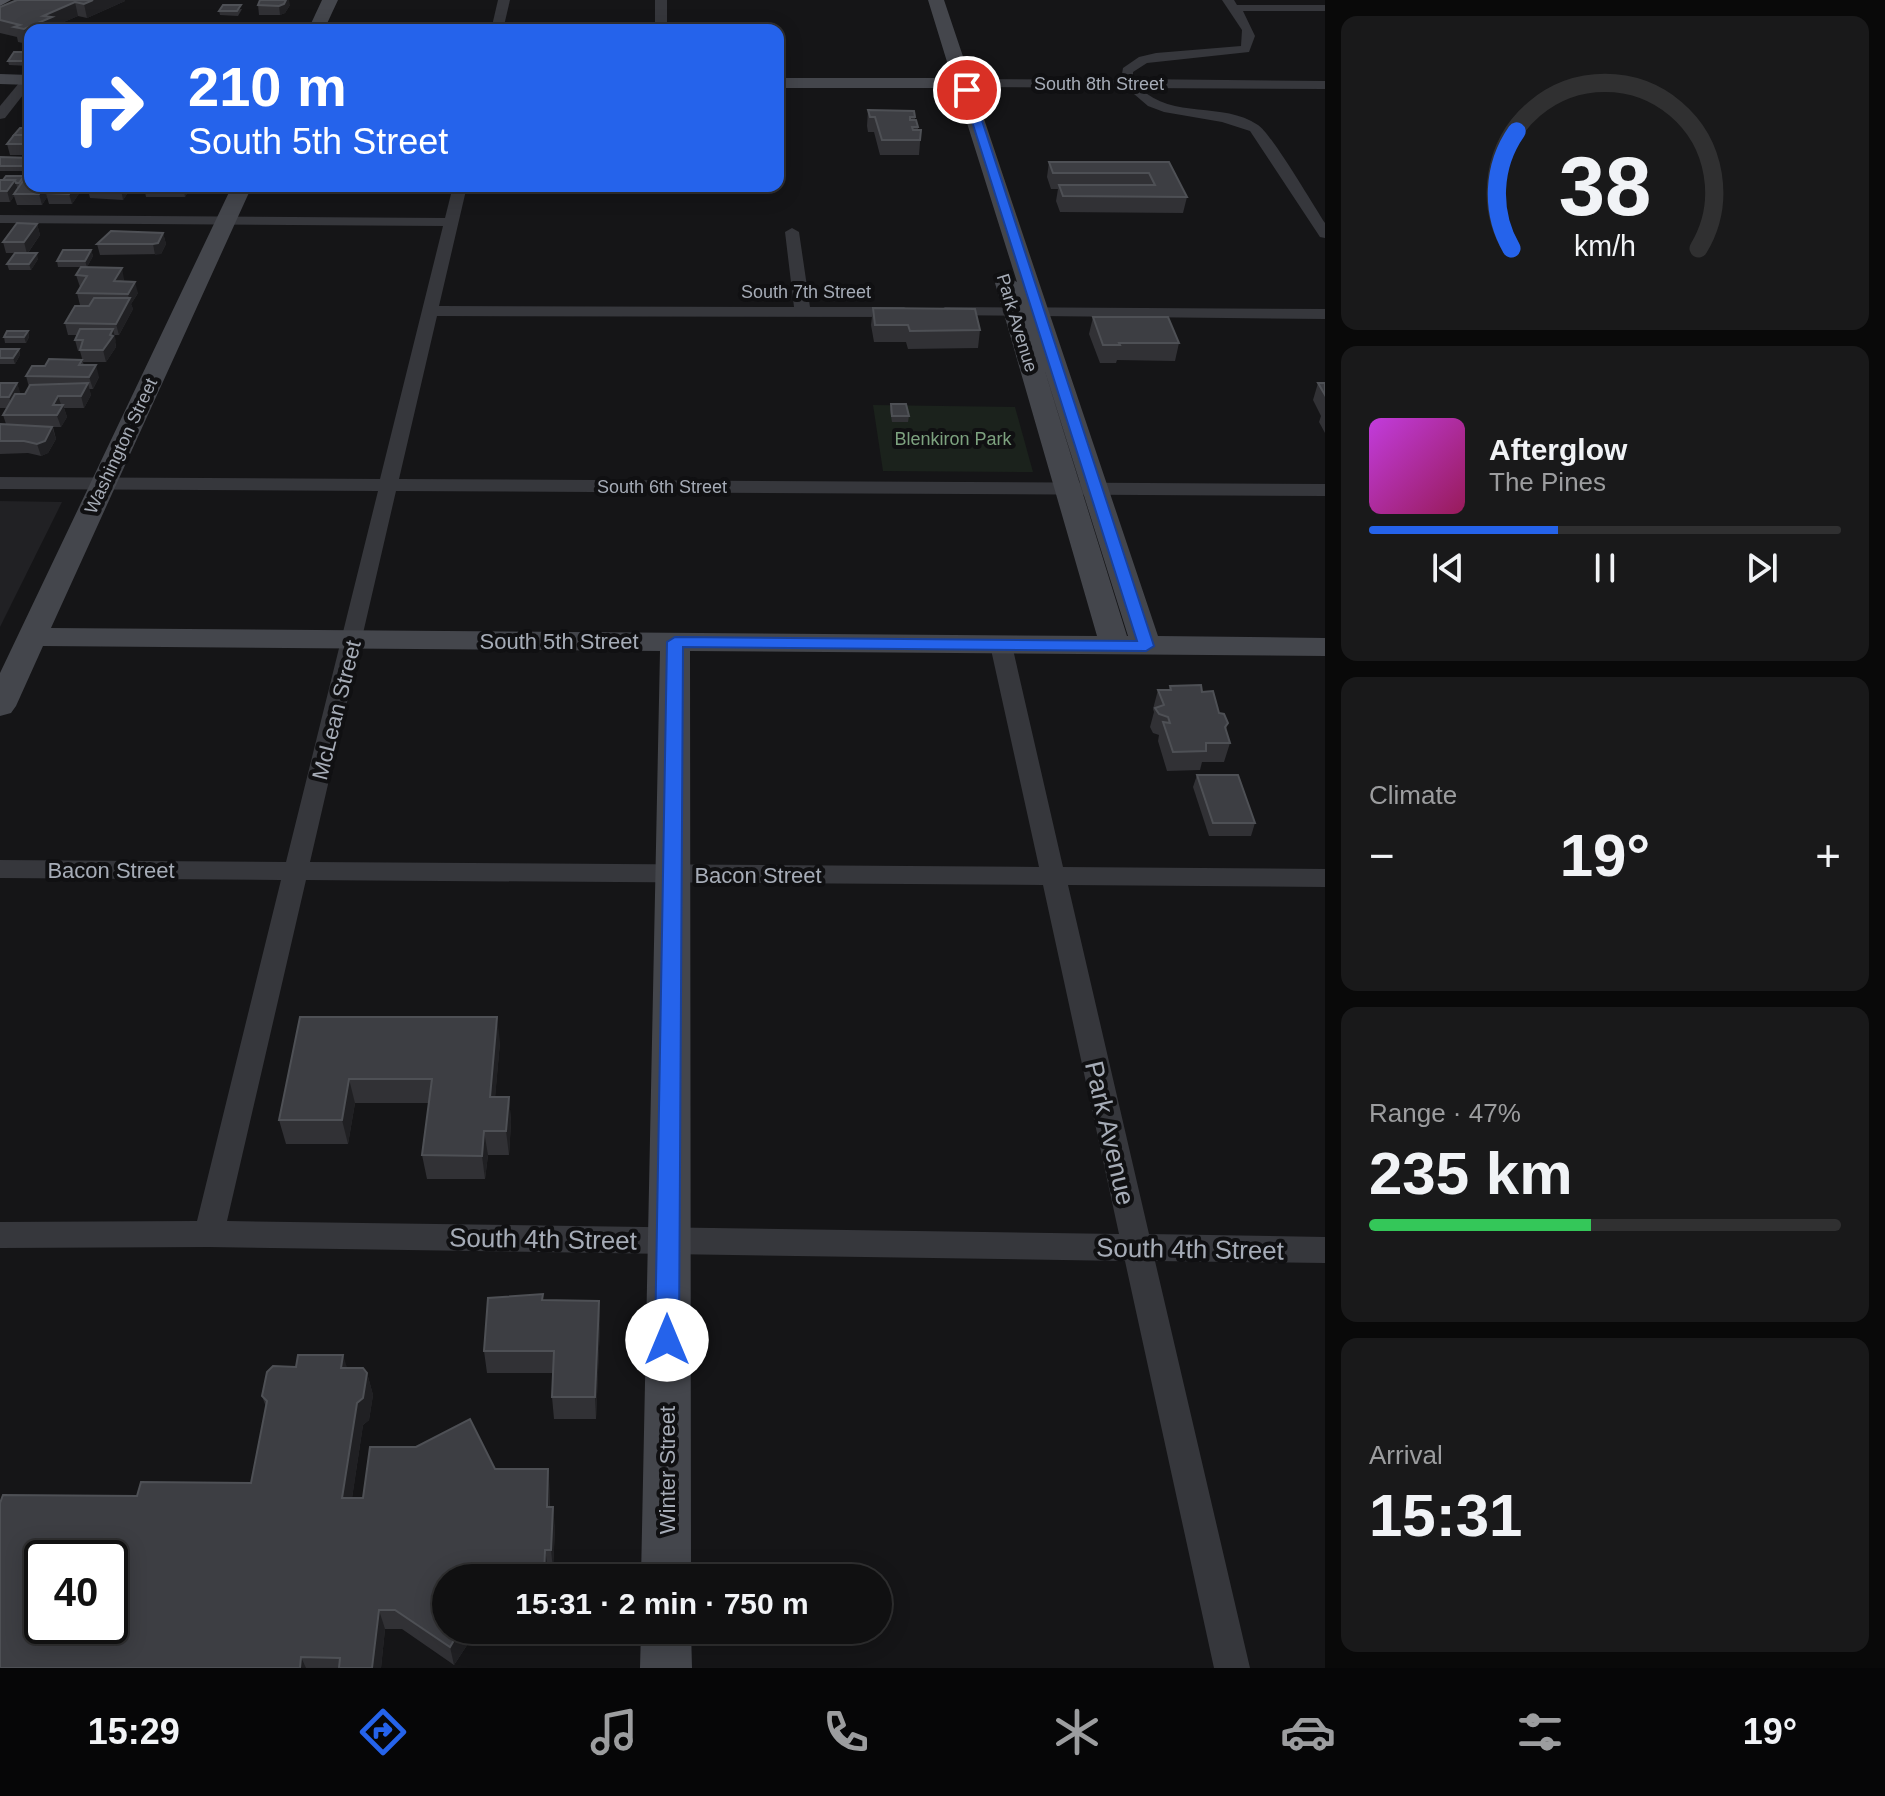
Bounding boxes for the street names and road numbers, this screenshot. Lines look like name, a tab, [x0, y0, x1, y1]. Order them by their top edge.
street label: South 8th Street	[1034, 74, 1164, 94]
street label: Park Avenue	[993, 271, 1041, 375]
street label: South 7th Street	[741, 282, 871, 302]
street label: Washington Street	[81, 375, 161, 517]
street label: South 6th Street	[597, 477, 727, 497]
street label: South 5th Street	[480, 629, 639, 654]
street label: McLean Street	[307, 638, 366, 783]
street label: Bacon Street	[47, 858, 175, 883]
street label: Bacon Street	[694, 863, 822, 888]
street label: Park Avenue	[1079, 1058, 1141, 1208]
street label: South 4th Street	[449, 1222, 638, 1256]
street label: South 4th Street	[1096, 1232, 1285, 1266]
street label: Winter Street	[655, 1406, 680, 1534]

